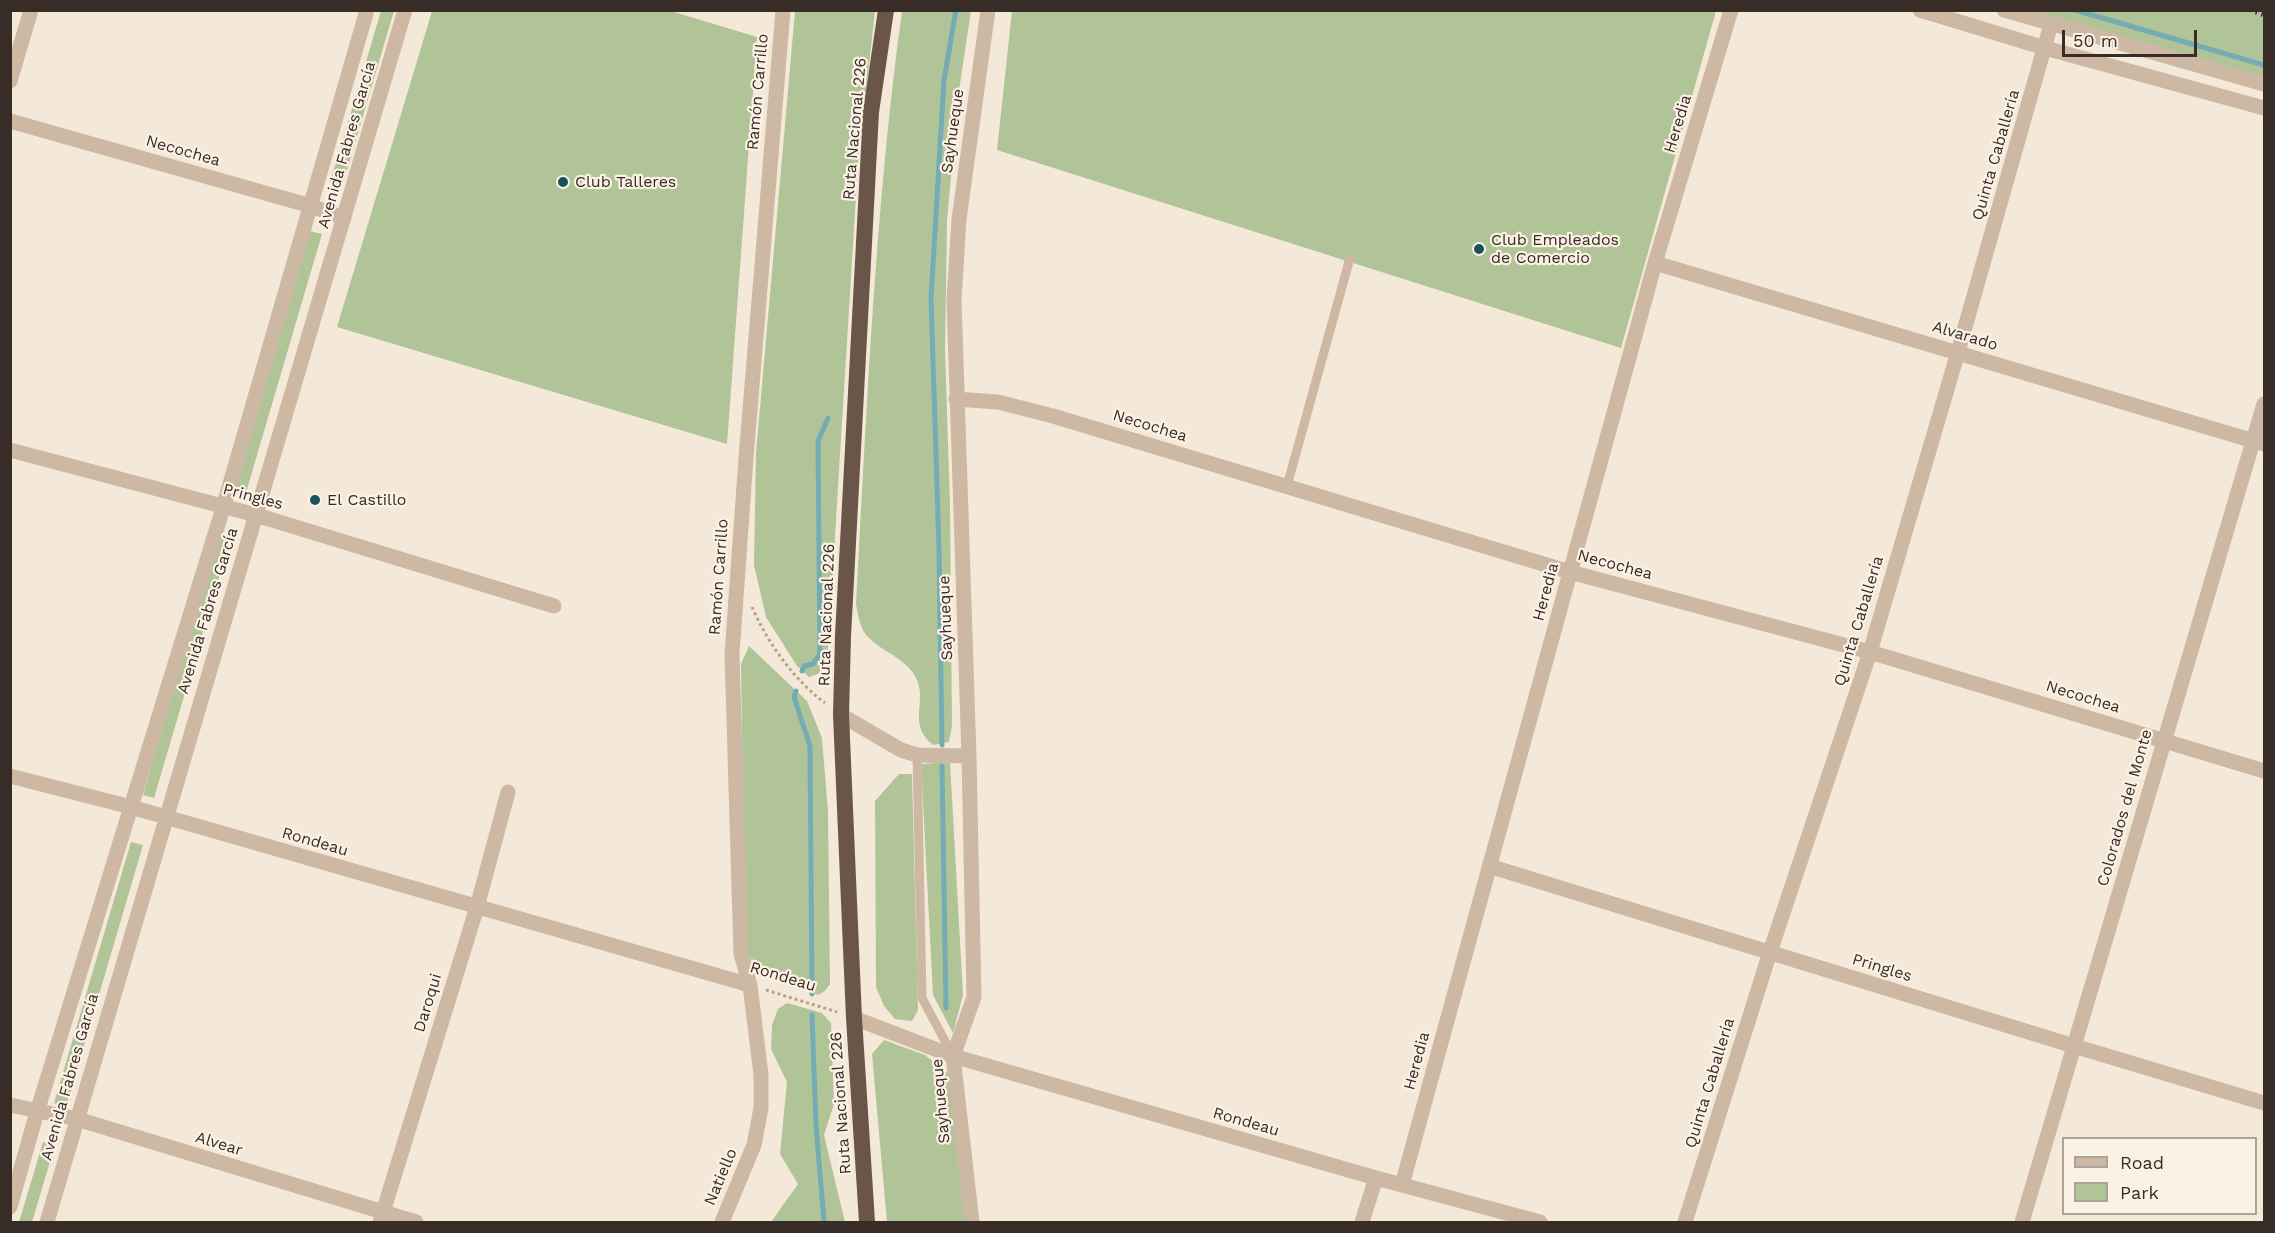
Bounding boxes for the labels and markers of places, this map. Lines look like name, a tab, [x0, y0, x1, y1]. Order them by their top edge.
place label: Club Talleres	[575, 172, 676, 192]
marker: Club Talleres	[556, 175, 570, 189]
place label: Club Empleados de Comercio	[1491, 230, 1619, 268]
marker: Club Empleados de Comercio	[1472, 242, 1486, 256]
place label: El Castillo	[327, 490, 406, 510]
marker: El Castillo	[308, 493, 322, 507]

